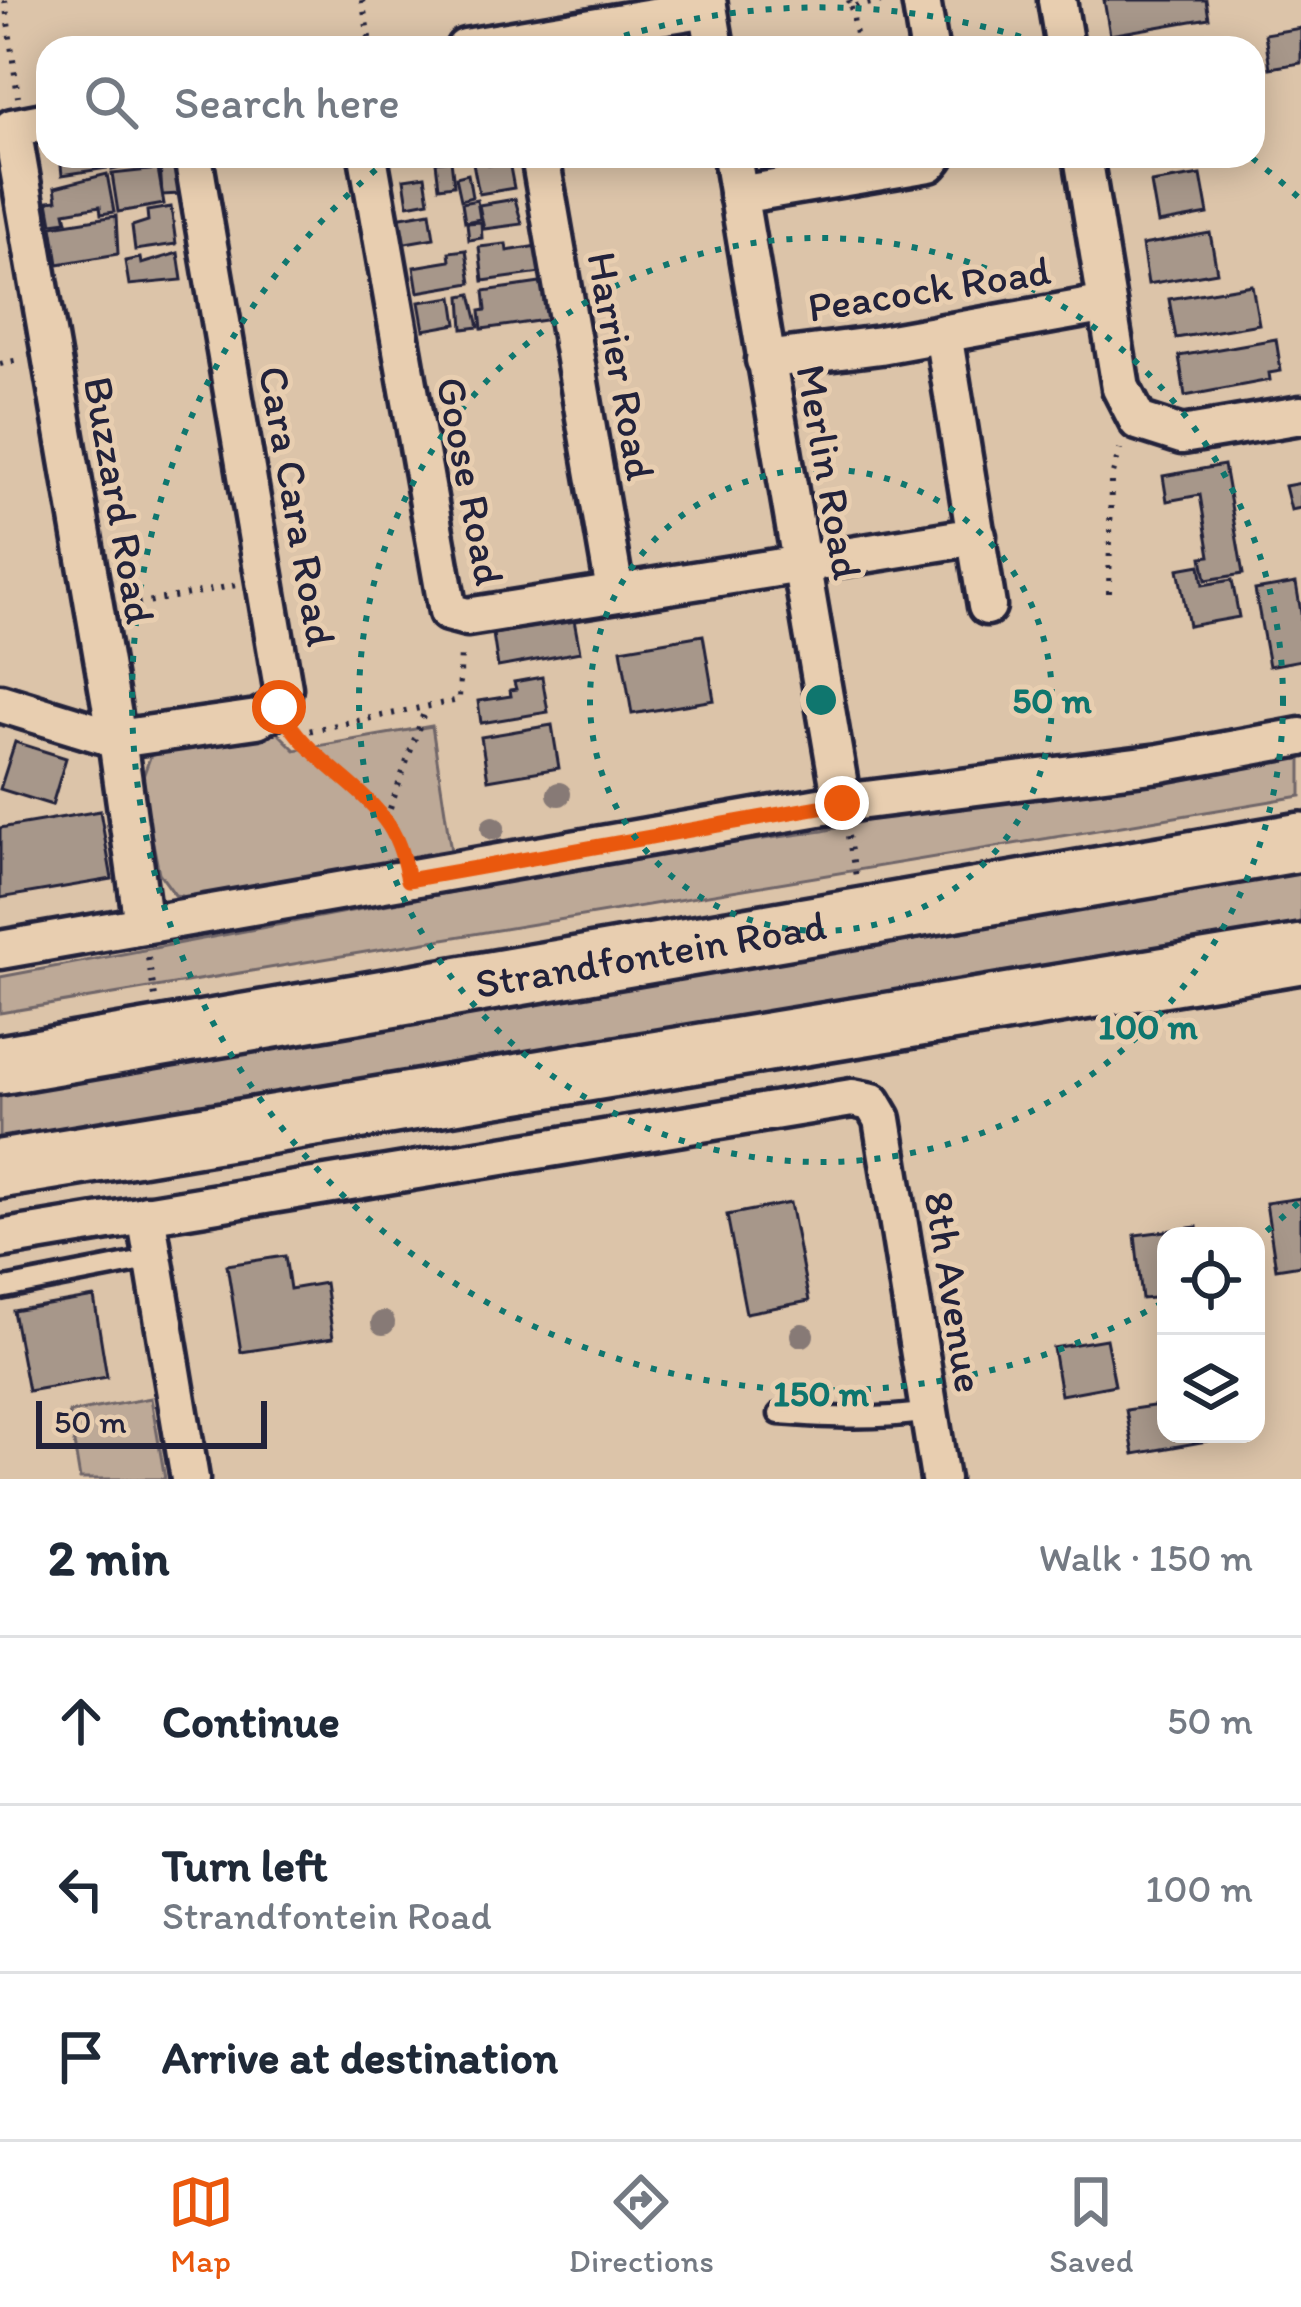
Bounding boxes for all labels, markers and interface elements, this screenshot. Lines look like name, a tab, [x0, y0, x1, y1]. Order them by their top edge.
search box	[36, 36, 1265, 168]
icon: search	[78, 69, 144, 135]
text: Search here	[174, 75, 400, 129]
street label: Peacock Road	[804, 244, 1054, 333]
street label: Harrier Road	[576, 248, 667, 484]
street label: Merlin Road	[786, 361, 873, 584]
street label: Cara Cara Road	[248, 362, 347, 650]
street label: Buzzard Road	[73, 373, 166, 628]
street label: Goose Road	[425, 373, 516, 589]
centre of rings	[800, 679, 842, 721]
text: 50 m	[1012, 679, 1092, 722]
route start	[252, 680, 306, 734]
route end	[815, 776, 869, 830]
street label: Strandfontein Road	[471, 899, 830, 1009]
text: 100 m	[1098, 1005, 1198, 1048]
street label: 8th Avenue	[913, 1188, 996, 1396]
map controls	[1157, 1227, 1265, 1443]
button: locate	[1157, 1227, 1265, 1335]
button: layers	[1157, 1335, 1265, 1443]
text: 150 m	[773, 1372, 870, 1415]
scale bar	[36, 1395, 267, 1448]
text: 50 m	[54, 1402, 127, 1441]
text: 2 min	[48, 1527, 169, 1588]
text: Walk · 150 m	[1039, 1534, 1253, 1581]
icon: ahead	[48, 1688, 114, 1754]
text: Continue	[162, 1694, 340, 1748]
text: 50 m	[1167, 1697, 1253, 1744]
text: Turn left	[162, 1838, 328, 1892]
icon: left	[48, 1856, 114, 1922]
text: 100 m	[1145, 1865, 1253, 1912]
text: Strandfontein Road	[162, 1892, 492, 1939]
icon: arrive	[48, 2024, 114, 2090]
text: Arrive at destination	[162, 2030, 558, 2084]
tab: Map	[168, 2169, 234, 2280]
tab: Directions	[569, 2169, 714, 2280]
tab: Saved	[1049, 2169, 1133, 2280]

